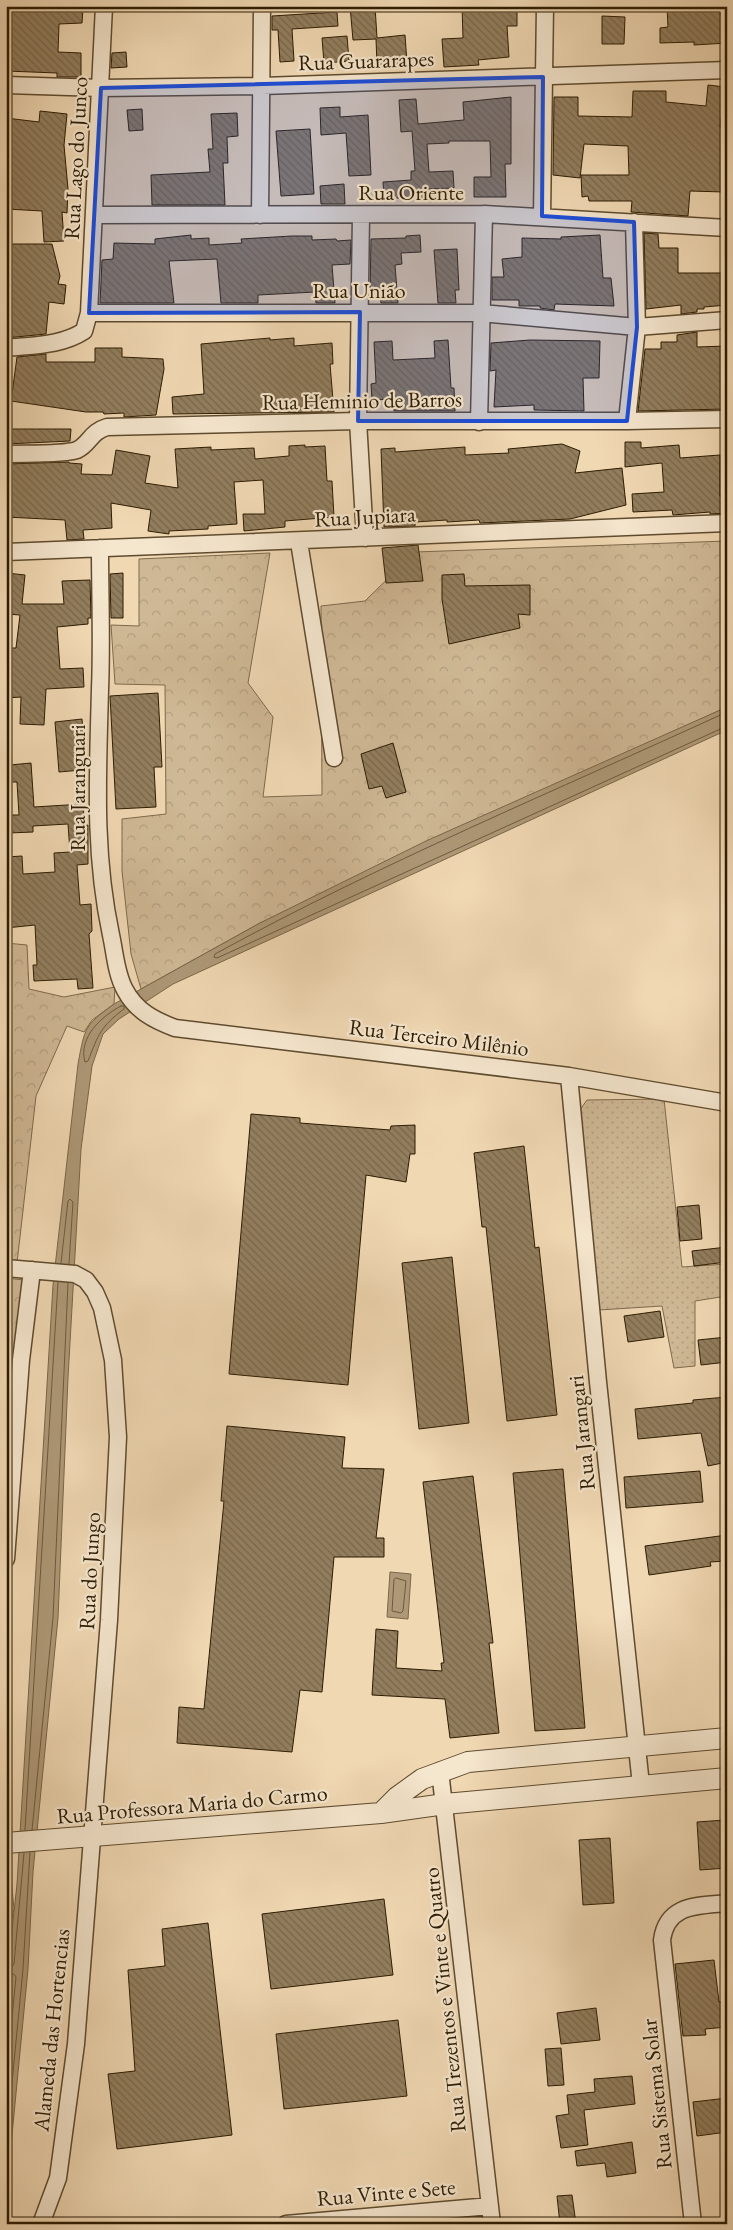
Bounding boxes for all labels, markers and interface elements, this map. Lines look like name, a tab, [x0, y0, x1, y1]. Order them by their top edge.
street label: Rua Guararapes	[297, 44, 435, 77]
street label: Rua Lago do Junco	[57, 76, 94, 240]
street label: Rua Oriente	[358, 178, 464, 207]
street label: Rua União	[312, 276, 406, 305]
street label: Rua Heminio de Barros	[262, 384, 462, 417]
street label: Rua Jupiara	[314, 499, 417, 534]
street label: Rua Jaranguari	[63, 724, 92, 852]
street label: Rua Terceiro Milênio	[347, 1012, 531, 1063]
street label: Rua Jarangari	[561, 1374, 602, 1492]
street label: Rua do Jungo	[72, 1511, 107, 1631]
street label: Rua Professora Maria do Carmo	[55, 1778, 329, 1831]
street label: Rua Trezentos e Vinte e Quatro	[416, 1866, 473, 2134]
street label: Alameda das Hortencias	[26, 1927, 77, 2134]
street label: Rua Sistema Solar	[634, 2017, 679, 2171]
street label: Rua Vinte e Sete	[316, 2172, 457, 2213]

